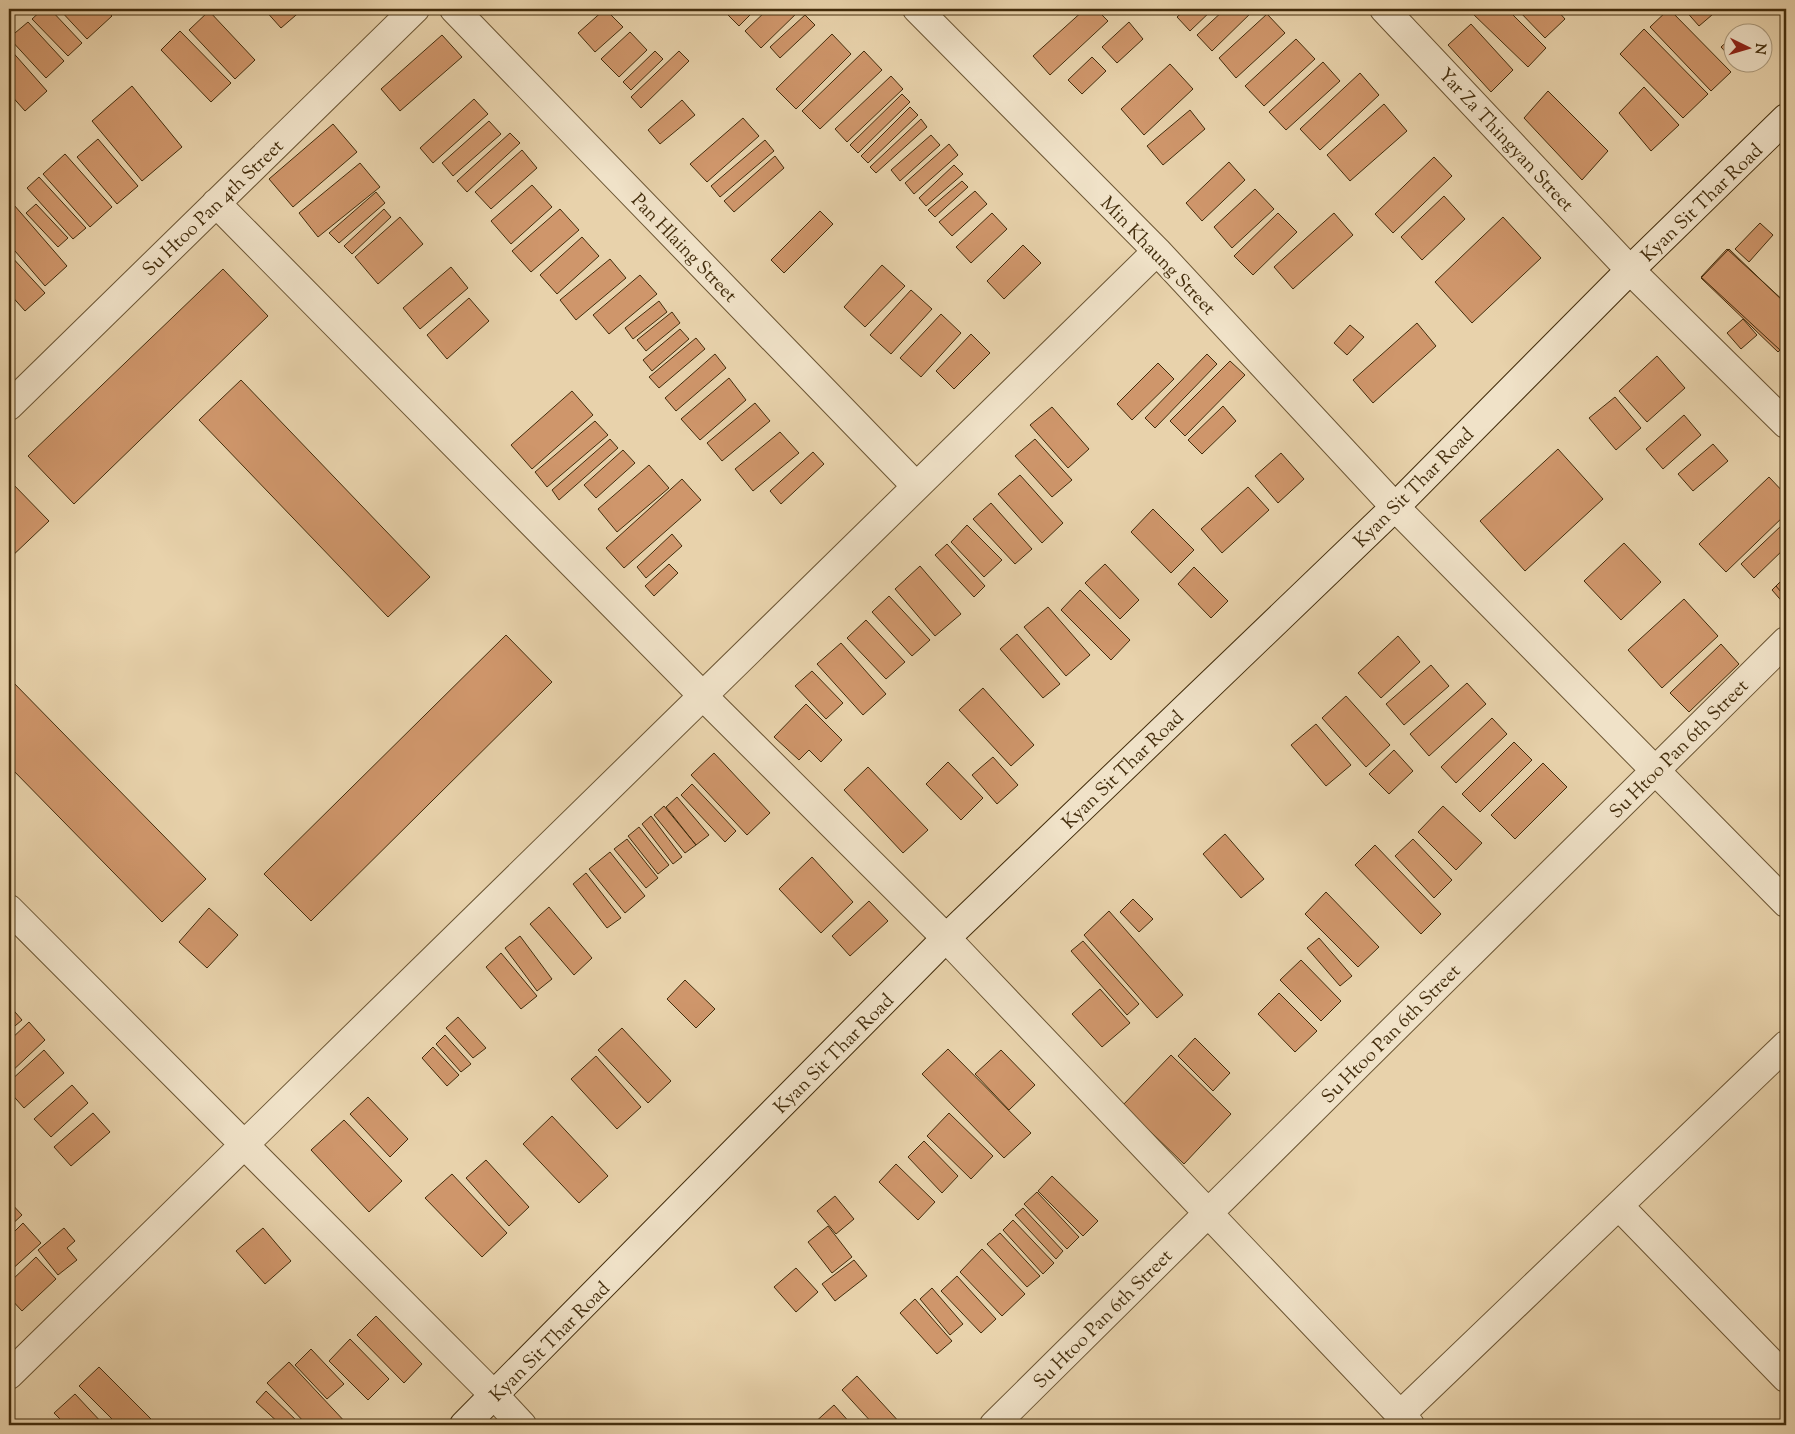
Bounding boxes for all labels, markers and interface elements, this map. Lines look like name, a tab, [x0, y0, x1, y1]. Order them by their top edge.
north arrow	[1722, 22, 1772, 72]
text: N	[1749, 43, 1769, 55]
street label: Yar Za Thingyan Street	[1431, 63, 1580, 219]
street label: Su Htoo Pan 4th Street	[137, 134, 291, 284]
street label: Kyan Sit Thar Road	[1636, 138, 1770, 269]
street label: Pan Hlaing Street	[624, 188, 743, 310]
street label: Min Khaung Street	[1093, 191, 1221, 323]
street label: Kyan Sit Thar Road	[1349, 422, 1481, 555]
street label: Su Htoo Pan 6th Street	[1604, 674, 1756, 826]
street label: Kyan Sit Thar Road	[1057, 705, 1191, 836]
street label: Su Htoo Pan 6th Street	[1316, 959, 1468, 1111]
street label: Kyan Sit Thar Road	[769, 988, 901, 1121]
street label: Su Htoo Pan 6th Street	[1028, 1244, 1180, 1396]
street label: Kyan Sit Thar Road	[485, 1276, 617, 1409]

